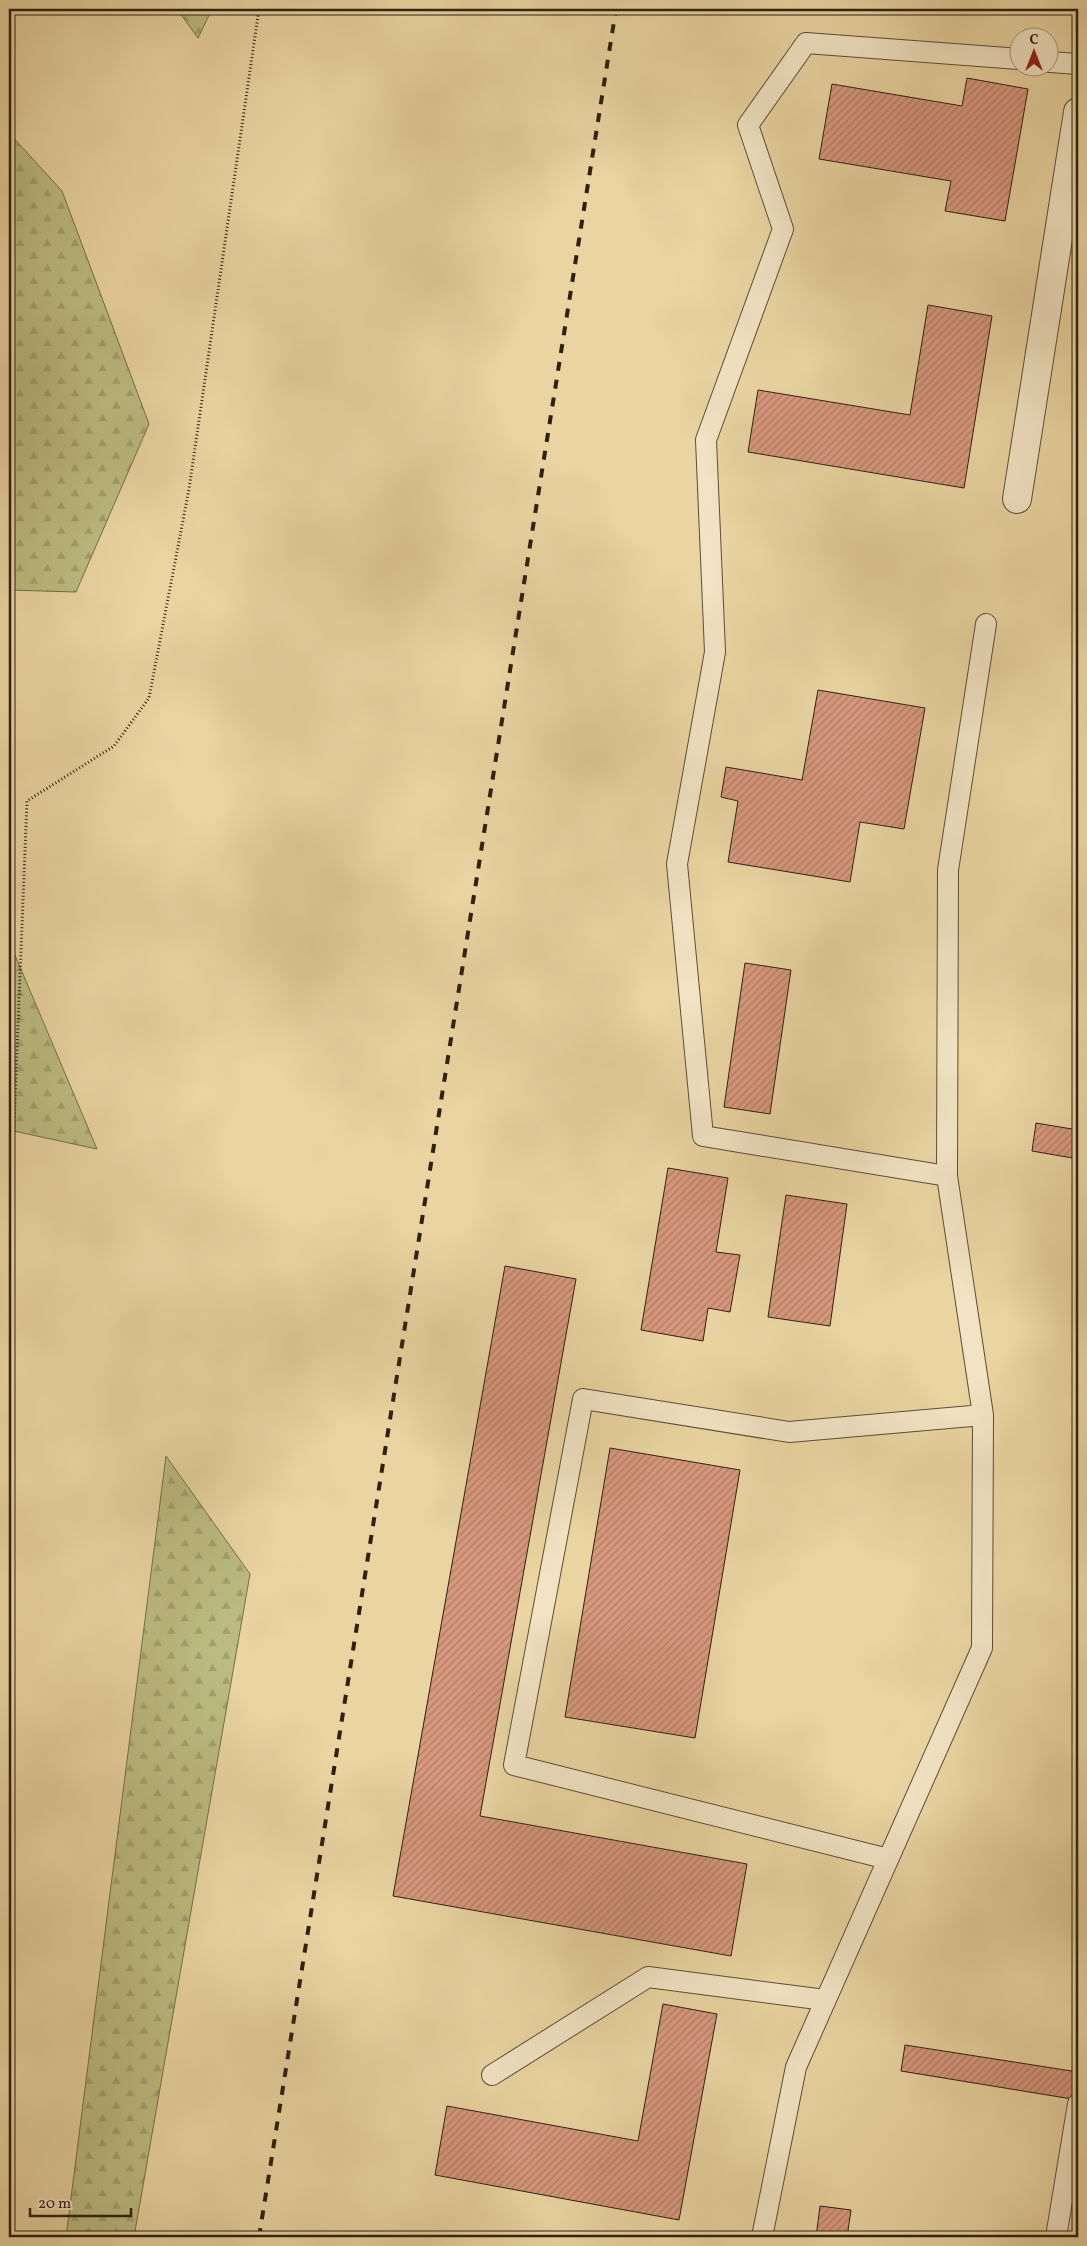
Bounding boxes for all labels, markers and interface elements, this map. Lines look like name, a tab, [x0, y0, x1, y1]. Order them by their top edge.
north arrow	[1010, 28, 1060, 78]
text: С	[1029, 31, 1039, 50]
scale bar	[30, 2186, 131, 2218]
text: 20 m	[38, 2194, 71, 2215]

